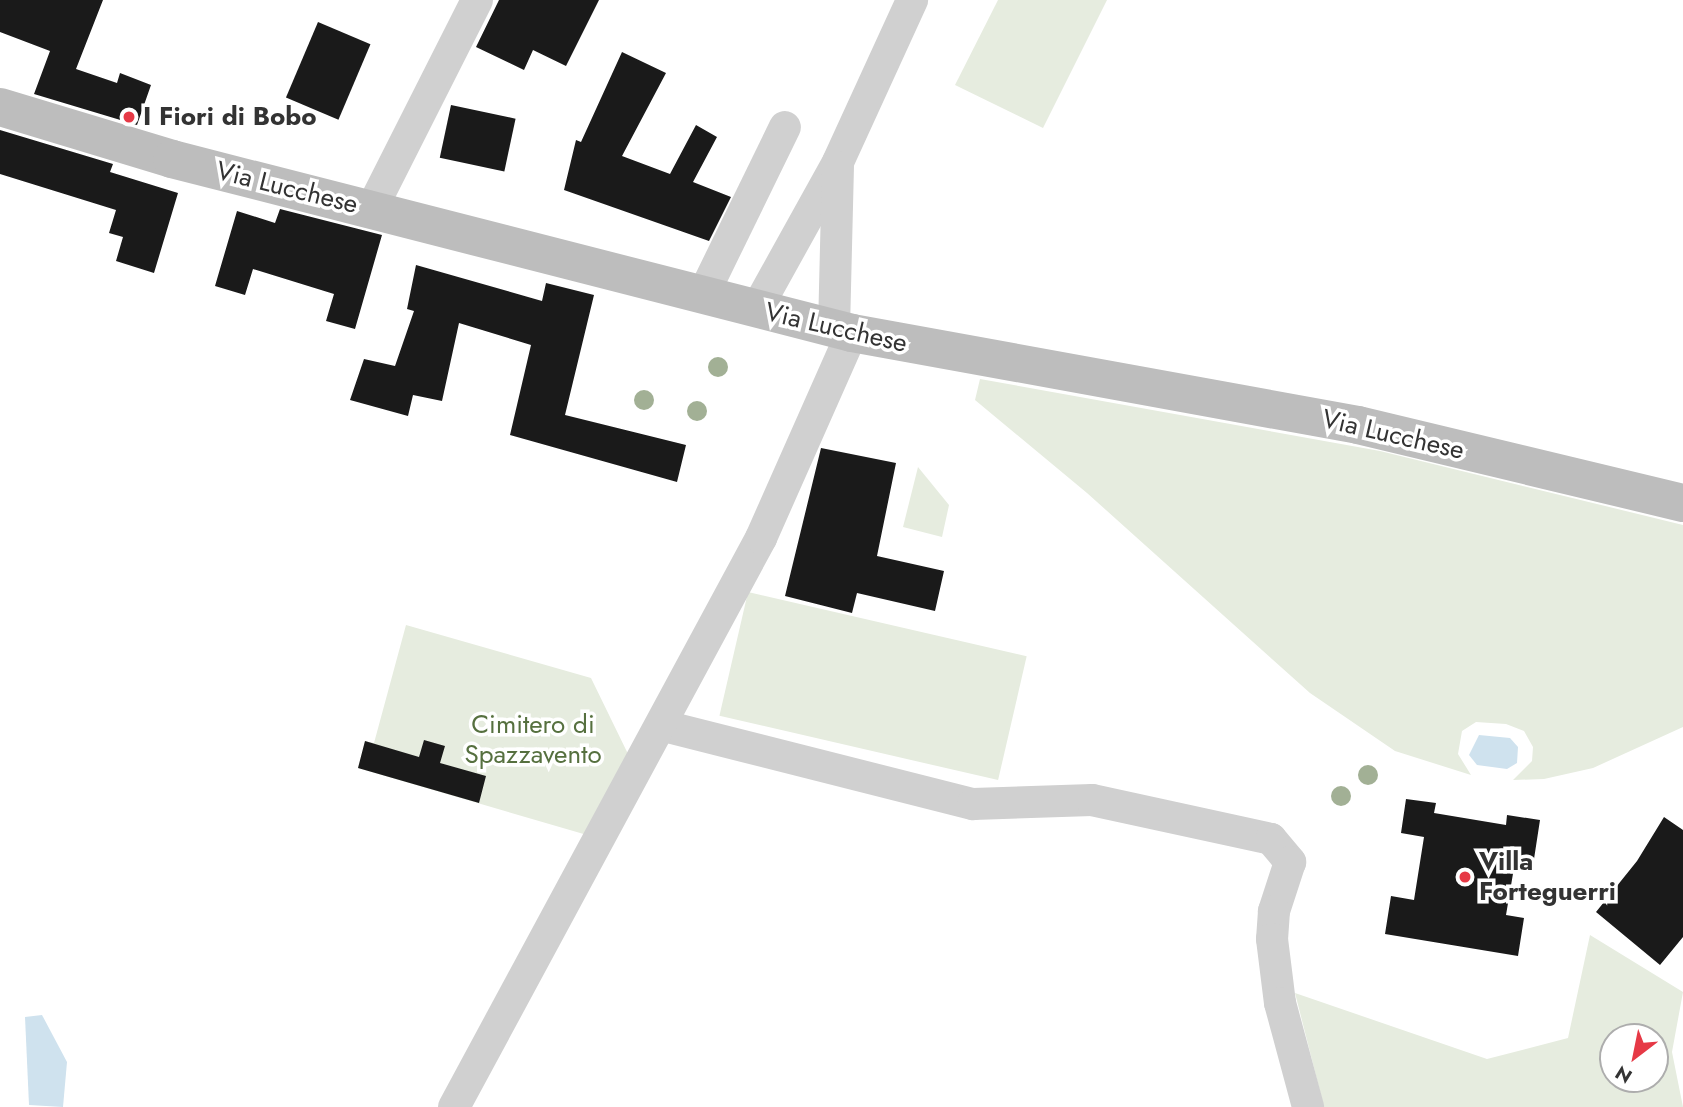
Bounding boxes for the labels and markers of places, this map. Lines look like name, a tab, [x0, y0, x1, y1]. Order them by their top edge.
place label: I Fiori di Bobo	[143, 101, 317, 133]
marker: I Fiori di Bobo	[121, 109, 137, 125]
place label: Villa Forteguerri	[1479, 846, 1616, 908]
marker: Villa Forteguerri	[1457, 869, 1473, 885]

